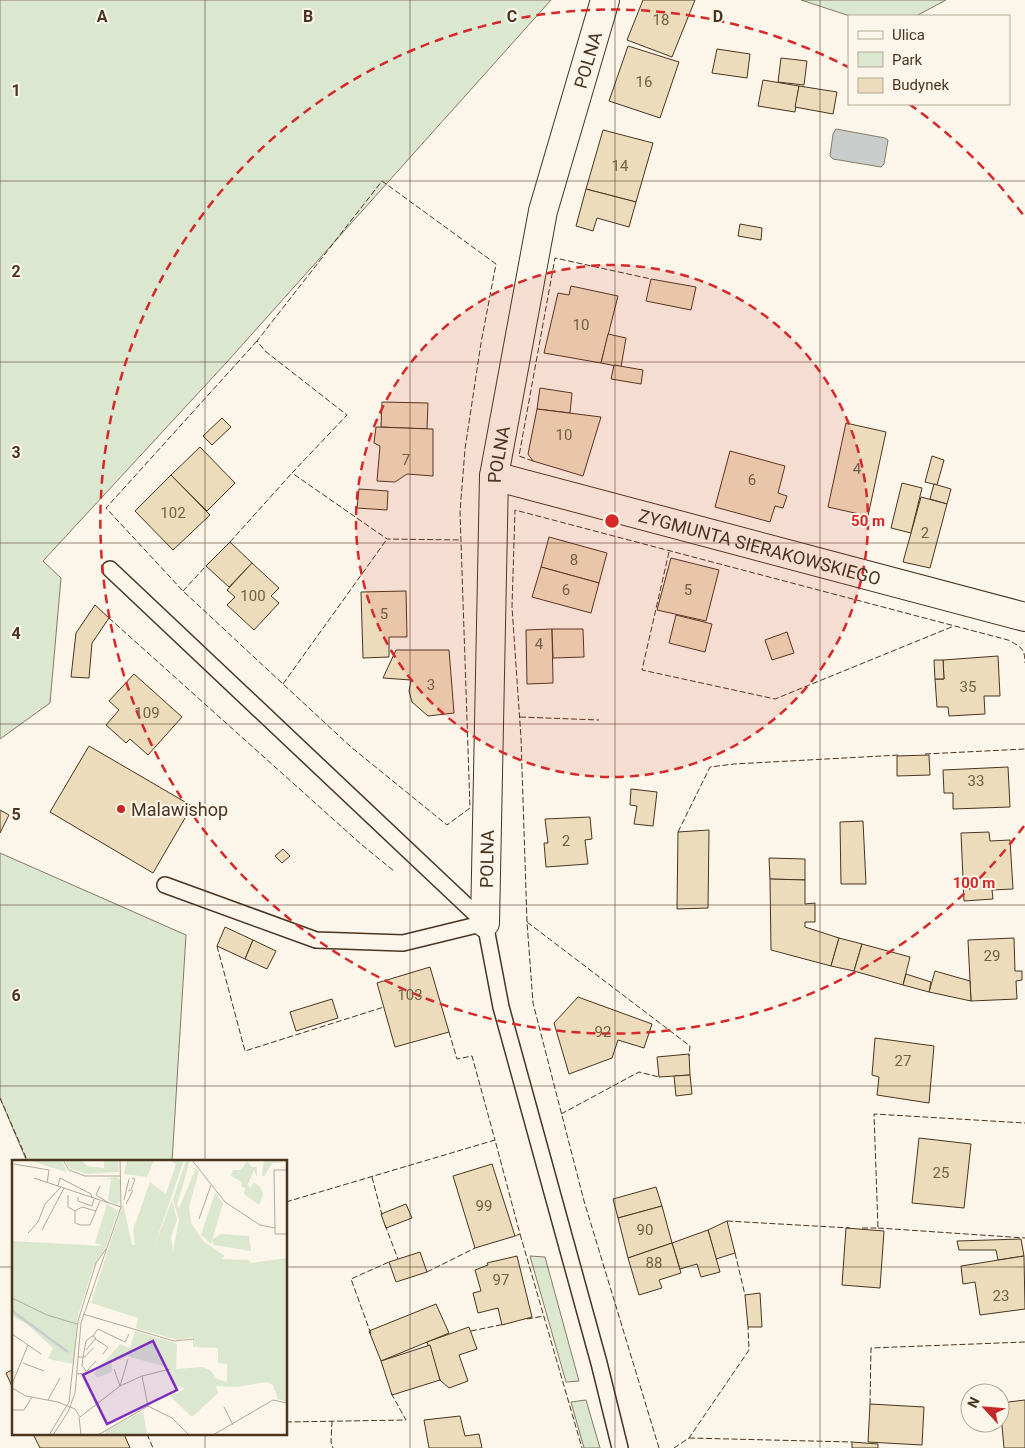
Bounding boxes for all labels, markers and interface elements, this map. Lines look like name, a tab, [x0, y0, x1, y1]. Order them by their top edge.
text: A	[97, 7, 108, 26]
text: B	[303, 7, 313, 26]
text: C	[507, 7, 517, 26]
text: D	[713, 7, 723, 26]
house number: 18	[653, 11, 669, 29]
legend	[848, 15, 1010, 105]
text: Ulica	[892, 26, 925, 44]
street label: POLNA	[569, 29, 606, 91]
text: Park	[892, 51, 923, 69]
house number: 16	[636, 73, 652, 91]
text: Budynek	[892, 76, 949, 94]
text: 1	[11, 81, 21, 100]
house number: 14	[612, 157, 629, 175]
text: 2	[11, 262, 21, 281]
house number: 10	[573, 316, 589, 334]
street label: POLNA	[483, 424, 514, 483]
house number: 10	[556, 426, 572, 444]
text: 3	[11, 443, 21, 462]
house number: 7	[402, 451, 410, 469]
house number: 4	[853, 460, 862, 478]
house number: 6	[748, 471, 756, 489]
house number: 102	[160, 504, 186, 522]
street label: ZYGMUNTA SIERAKOWSKIEGO	[636, 504, 883, 589]
centre of rings	[603, 512, 621, 530]
text: 50 m	[851, 512, 885, 530]
house number: 2	[921, 524, 929, 542]
house number: 8	[570, 551, 578, 569]
house number: 6	[562, 581, 570, 599]
house number: 5	[684, 581, 692, 599]
house number: 100	[240, 587, 266, 605]
house number: 5	[380, 605, 388, 623]
text: 4	[11, 624, 21, 643]
house number: 4	[535, 635, 544, 653]
house number: 3	[427, 676, 435, 694]
house number: 35	[960, 678, 976, 696]
house number: 109	[134, 704, 160, 722]
house number: 33	[968, 772, 984, 790]
place label: Malawishop	[131, 799, 228, 820]
marker: Malawishop	[115, 803, 127, 815]
text: 5	[11, 805, 21, 824]
street label: POLNA	[475, 829, 497, 888]
house number: 2	[562, 832, 570, 850]
text: 100 m	[953, 874, 995, 892]
house number: 29	[984, 947, 1000, 965]
text: 6	[11, 986, 21, 1005]
house number: 103	[397, 986, 423, 1004]
house number: 92	[595, 1023, 611, 1041]
house number: 27	[895, 1052, 911, 1070]
inset map	[12, 1160, 288, 1436]
house number: 25	[933, 1164, 949, 1182]
house number: 99	[476, 1197, 492, 1215]
house number: 90	[637, 1221, 653, 1239]
house number: 88	[646, 1254, 662, 1272]
house number: 97	[493, 1271, 509, 1289]
house number: 23	[993, 1287, 1009, 1305]
north arrow	[960, 1383, 1010, 1433]
text: N	[964, 1394, 983, 1410]

